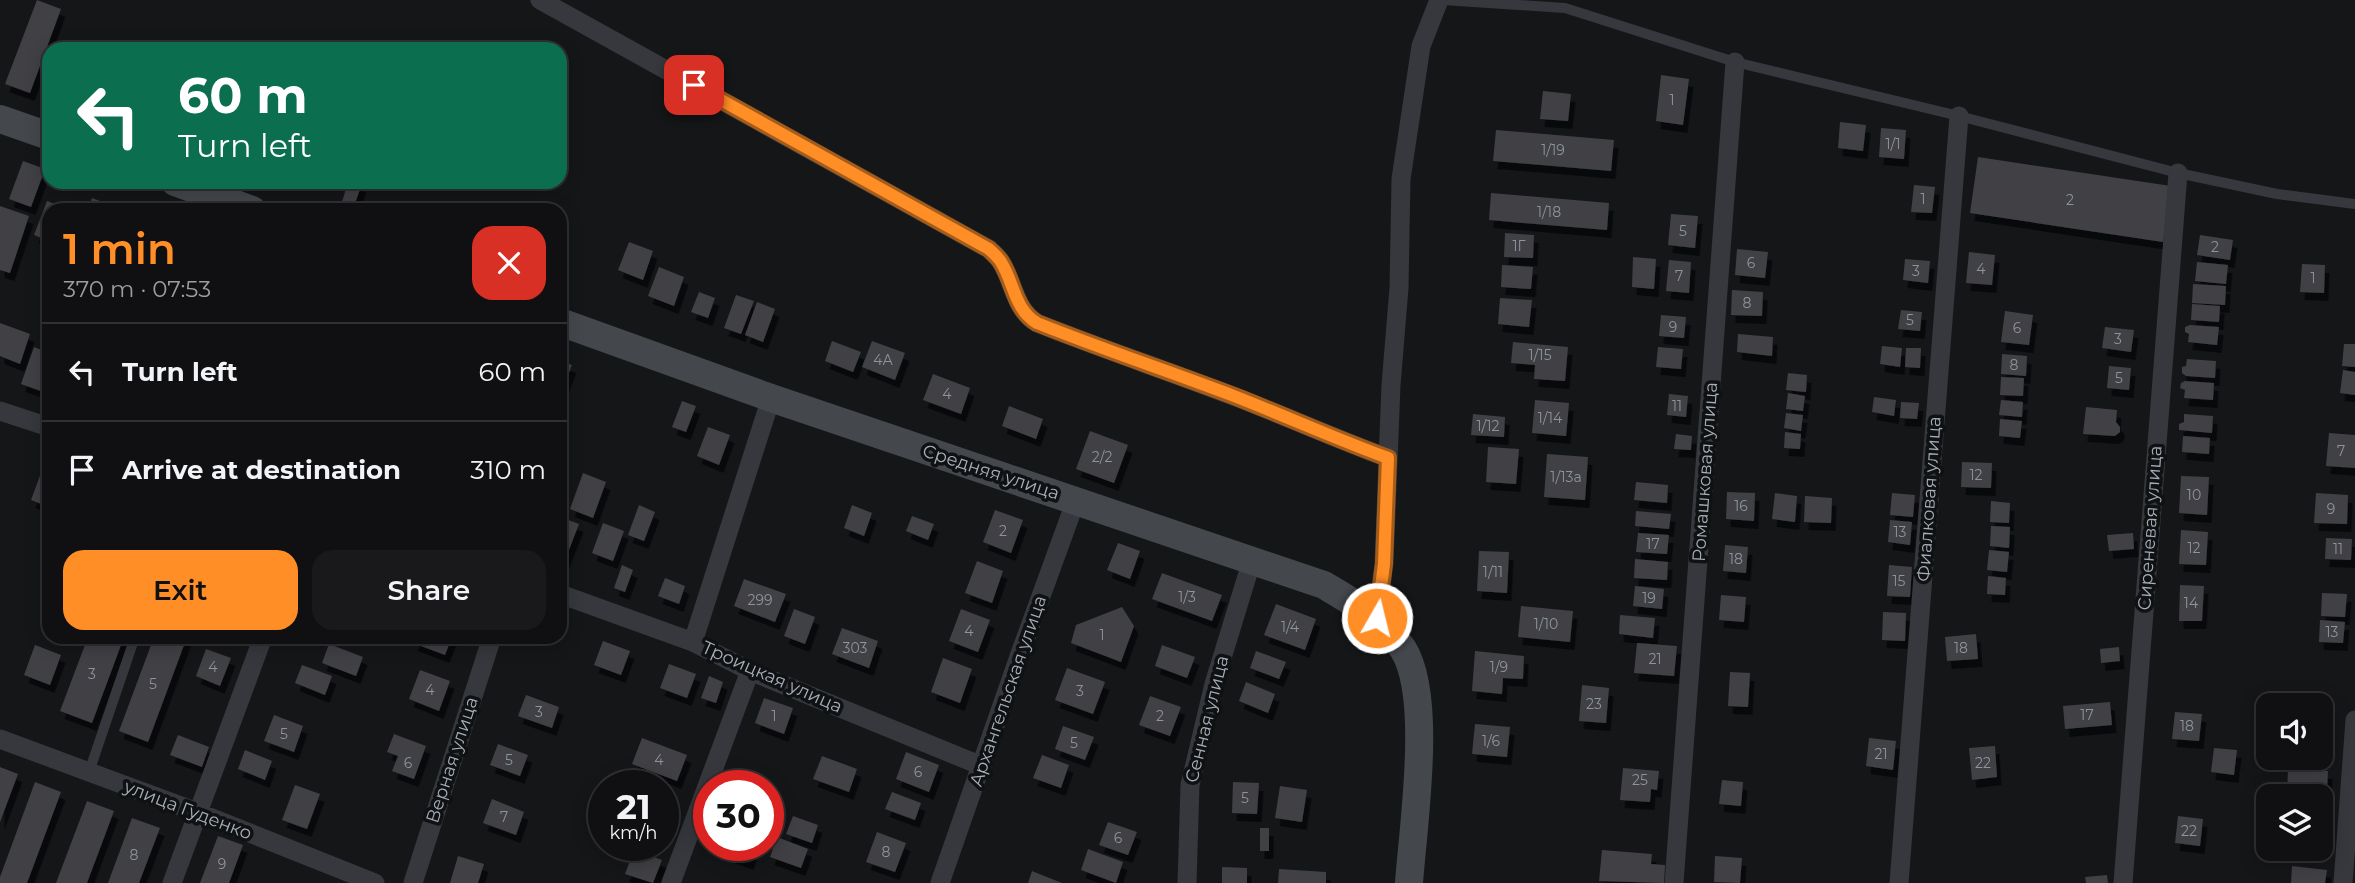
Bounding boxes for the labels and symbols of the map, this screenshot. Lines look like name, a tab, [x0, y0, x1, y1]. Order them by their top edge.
pin	[664, 55, 724, 115]
house number: 1	[1669, 91, 1675, 109]
house number: 1/1	[1885, 135, 1901, 153]
house number: 1/19	[1541, 141, 1565, 159]
house number: 1	[1920, 190, 1926, 208]
house number: 2	[2066, 191, 2074, 209]
house number: 1/18	[1537, 203, 1561, 221]
house number: 5	[1679, 222, 1687, 240]
house number: 1Г	[1512, 237, 1526, 255]
house number: 2	[2211, 238, 2219, 256]
house number: 6	[1747, 254, 1756, 272]
house number: 4	[1976, 260, 1986, 278]
house number: 3	[1912, 262, 1920, 280]
house number: 7	[1675, 267, 1683, 285]
house number: 1	[2310, 269, 2316, 287]
house number: 8	[1743, 294, 1752, 312]
house number: 5	[1906, 311, 1914, 329]
house number: 9	[1669, 318, 1677, 336]
house number: 6	[2013, 319, 2022, 337]
house number: 3	[2114, 330, 2122, 348]
house number: 1/15	[1528, 346, 1552, 364]
house number: 4А	[873, 351, 893, 369]
house number: 8	[2010, 356, 2019, 374]
house number: 5	[2115, 369, 2123, 387]
street label: Ромашковая улица	[1688, 381, 1722, 563]
house number: 4	[942, 385, 952, 403]
house number: 11	[1672, 397, 1682, 415]
house number: 1/14	[1538, 409, 1563, 427]
street label: Фиалковая улица	[1912, 416, 1946, 582]
house number: 1/12	[1476, 417, 1500, 435]
street label: Средняя улица	[920, 439, 1062, 505]
house number: 7	[2337, 442, 2345, 460]
street label: Сиреневая улица	[2133, 445, 2167, 611]
house number: 2/2	[1092, 448, 1112, 466]
house number: 12	[1969, 466, 1983, 484]
house number: 1/13а	[1550, 468, 1582, 486]
house number: 10	[2187, 486, 2201, 504]
house number: 16	[1734, 497, 1748, 515]
house number: 9	[2327, 500, 2335, 518]
house number: 2	[999, 522, 1007, 540]
house number: 13	[1894, 523, 1907, 541]
house number: 17	[1646, 535, 1660, 553]
house number: 12	[2187, 539, 2201, 557]
house number: 11	[2333, 540, 2343, 558]
house number: 18	[1729, 550, 1743, 568]
house number: 1/11	[1483, 563, 1503, 581]
house number: 15	[1893, 572, 1906, 590]
position arrow	[1340, 581, 1414, 655]
house number: 1/3	[1178, 588, 1196, 606]
house number: 19	[1642, 589, 1656, 607]
house number: 299	[747, 591, 773, 609]
street label: Архангельская улица	[965, 593, 1051, 789]
house number: 14	[2184, 594, 2199, 612]
house number: 1/10	[1534, 615, 1558, 633]
house number: 1/4	[1281, 618, 1300, 636]
house number: 4	[964, 622, 974, 640]
house number: 13	[2326, 623, 2339, 641]
house number: 1	[1099, 626, 1105, 644]
street label: Троицкая улица	[698, 636, 846, 718]
house number: 303	[843, 639, 868, 657]
house number: 18	[1954, 639, 1968, 657]
house number: 21	[1648, 650, 1662, 668]
street label: Сенная улица	[1181, 653, 1233, 785]
house number: 4	[208, 658, 218, 676]
house number: 1/9	[1490, 658, 1508, 676]
house number: 3	[88, 665, 96, 683]
house number: 5	[149, 675, 157, 693]
house number: 4	[425, 681, 435, 699]
house number: 3	[1076, 682, 1084, 700]
street label: Верная улица	[421, 694, 483, 826]
house number: 23	[1586, 695, 1602, 713]
house number: 3	[535, 703, 543, 721]
house number: 17	[2080, 706, 2094, 724]
house number: 1	[771, 707, 777, 725]
house number: 2	[1156, 707, 1164, 725]
house number: 18	[2180, 717, 2194, 735]
house number: 5	[280, 725, 288, 743]
house number: 1/6	[1482, 732, 1500, 750]
house number: 5	[1070, 734, 1078, 752]
house number: 21	[1874, 745, 1888, 763]
house number: 5	[505, 751, 513, 769]
house number: 4	[654, 751, 664, 769]
house number: 6	[404, 754, 413, 772]
house number: 22	[1975, 754, 1991, 772]
house number: 6	[914, 763, 923, 781]
speed limit sign: 30	[693, 770, 784, 861]
house number: 25	[1632, 771, 1648, 789]
street label: улица Гуденко	[120, 775, 255, 845]
house number: 5	[1241, 789, 1249, 807]
house number: 7	[500, 808, 508, 826]
house number: 22	[2181, 822, 2197, 840]
house number: 6	[1114, 829, 1123, 847]
house number: 8	[882, 843, 891, 861]
house number: 8	[130, 846, 139, 864]
house number: 9	[218, 855, 226, 873]

